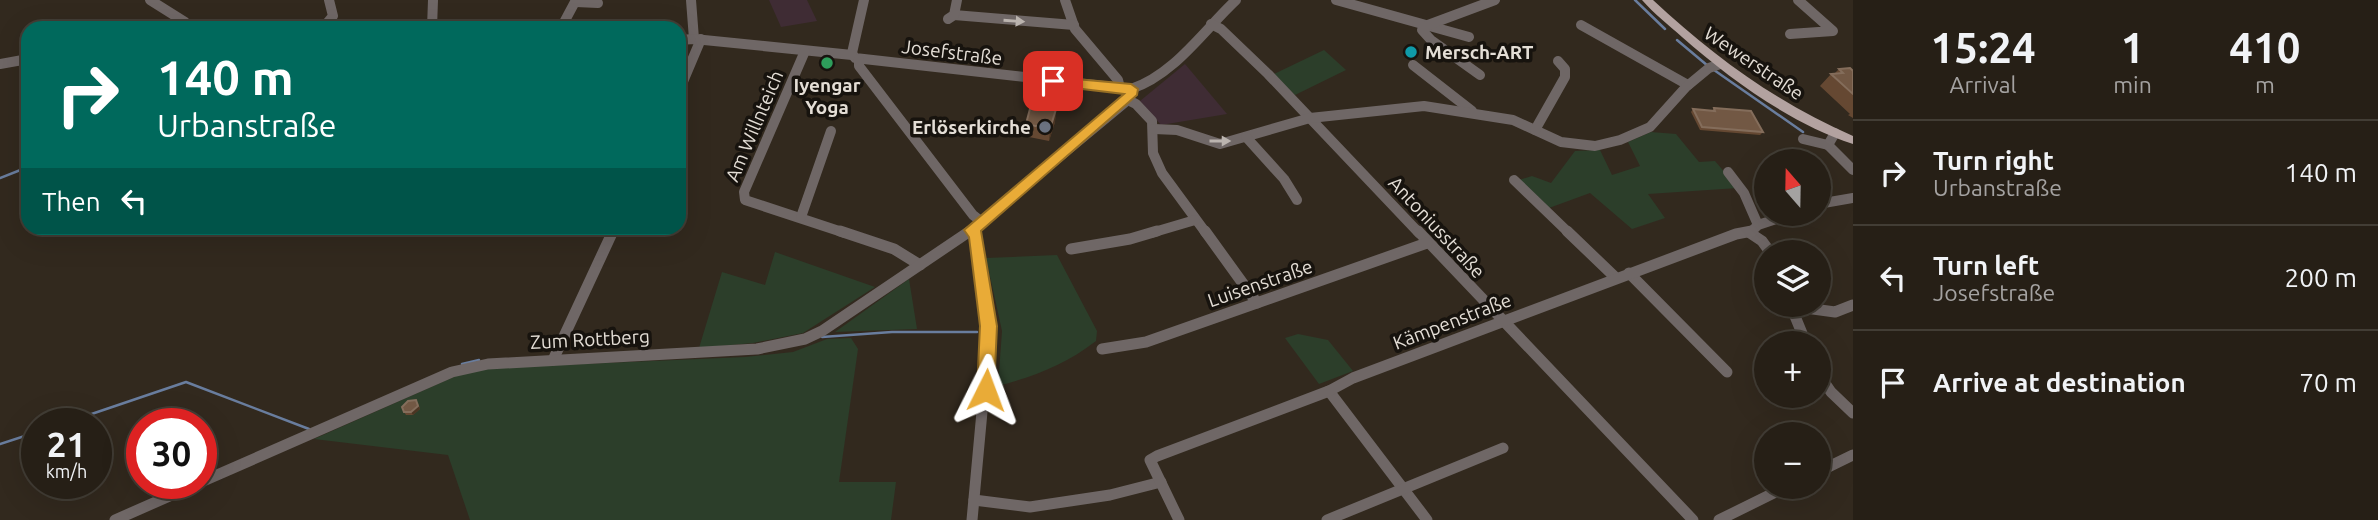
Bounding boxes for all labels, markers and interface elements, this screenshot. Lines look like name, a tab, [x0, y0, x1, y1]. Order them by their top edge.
one-way arrow	[1003, 16, 1025, 27]
street label: Wewerstraße	[1700, 22, 1808, 104]
text: 15:24	[1931, 24, 2036, 71]
text: 1	[2121, 24, 2144, 71]
text: 410	[2229, 24, 2300, 71]
street label: Josefstraße	[901, 35, 1003, 69]
place label: Mersch-ART	[1425, 41, 1534, 63]
marker: Mersch-ART	[1403, 44, 1419, 60]
icon: right	[42, 49, 133, 140]
text: 140 m	[157, 49, 294, 104]
pin	[1023, 51, 1083, 111]
marker: Iyengar Yoga	[819, 55, 835, 71]
icon: arrive	[1034, 62, 1072, 100]
street label: Am Willnteich	[721, 67, 787, 185]
text: Arrival	[1950, 72, 2017, 97]
text: min	[2113, 72, 2152, 97]
text: m	[2255, 72, 2275, 97]
place label: Iyengar Yoga	[794, 74, 861, 118]
text: Urbanstraße	[157, 107, 336, 143]
place label: Erlöserkirche	[912, 116, 1031, 138]
marker: Erlöserkirche	[1037, 119, 1053, 135]
one-way arrow	[1209, 135, 1231, 147]
text: Turn right	[1933, 146, 2054, 175]
north arrow	[1754, 149, 1830, 226]
map controls	[1754, 149, 1831, 499]
icon: right	[1874, 154, 1912, 192]
text: 140 m	[2285, 158, 2357, 187]
street label: Antoniusstraße	[1384, 172, 1490, 282]
text: Urbanstraße	[1933, 175, 2062, 200]
icon: left	[115, 182, 153, 220]
text: Then	[42, 187, 101, 216]
button: layers	[1754, 240, 1831, 317]
text: Turn left	[1933, 251, 2039, 280]
street label: Luisenstraße	[1205, 255, 1315, 311]
icon: left	[1874, 259, 1912, 297]
text: 200 m	[2285, 263, 2357, 292]
text: Josefstraße	[1933, 280, 2055, 305]
street label: Kämpenstraße	[1390, 288, 1514, 354]
street label: Zum Rottberg	[530, 325, 650, 353]
button: +	[1754, 331, 1831, 408]
position arrow	[949, 353, 1023, 427]
icon: arrive	[1874, 364, 1912, 402]
text: Arrive at destination	[1933, 368, 2186, 397]
text: 70 m	[2299, 368, 2357, 397]
speed limit sign: 30	[126, 408, 217, 499]
button: −	[1754, 422, 1831, 499]
text: 21	[47, 424, 86, 464]
text: km/h	[46, 461, 87, 481]

